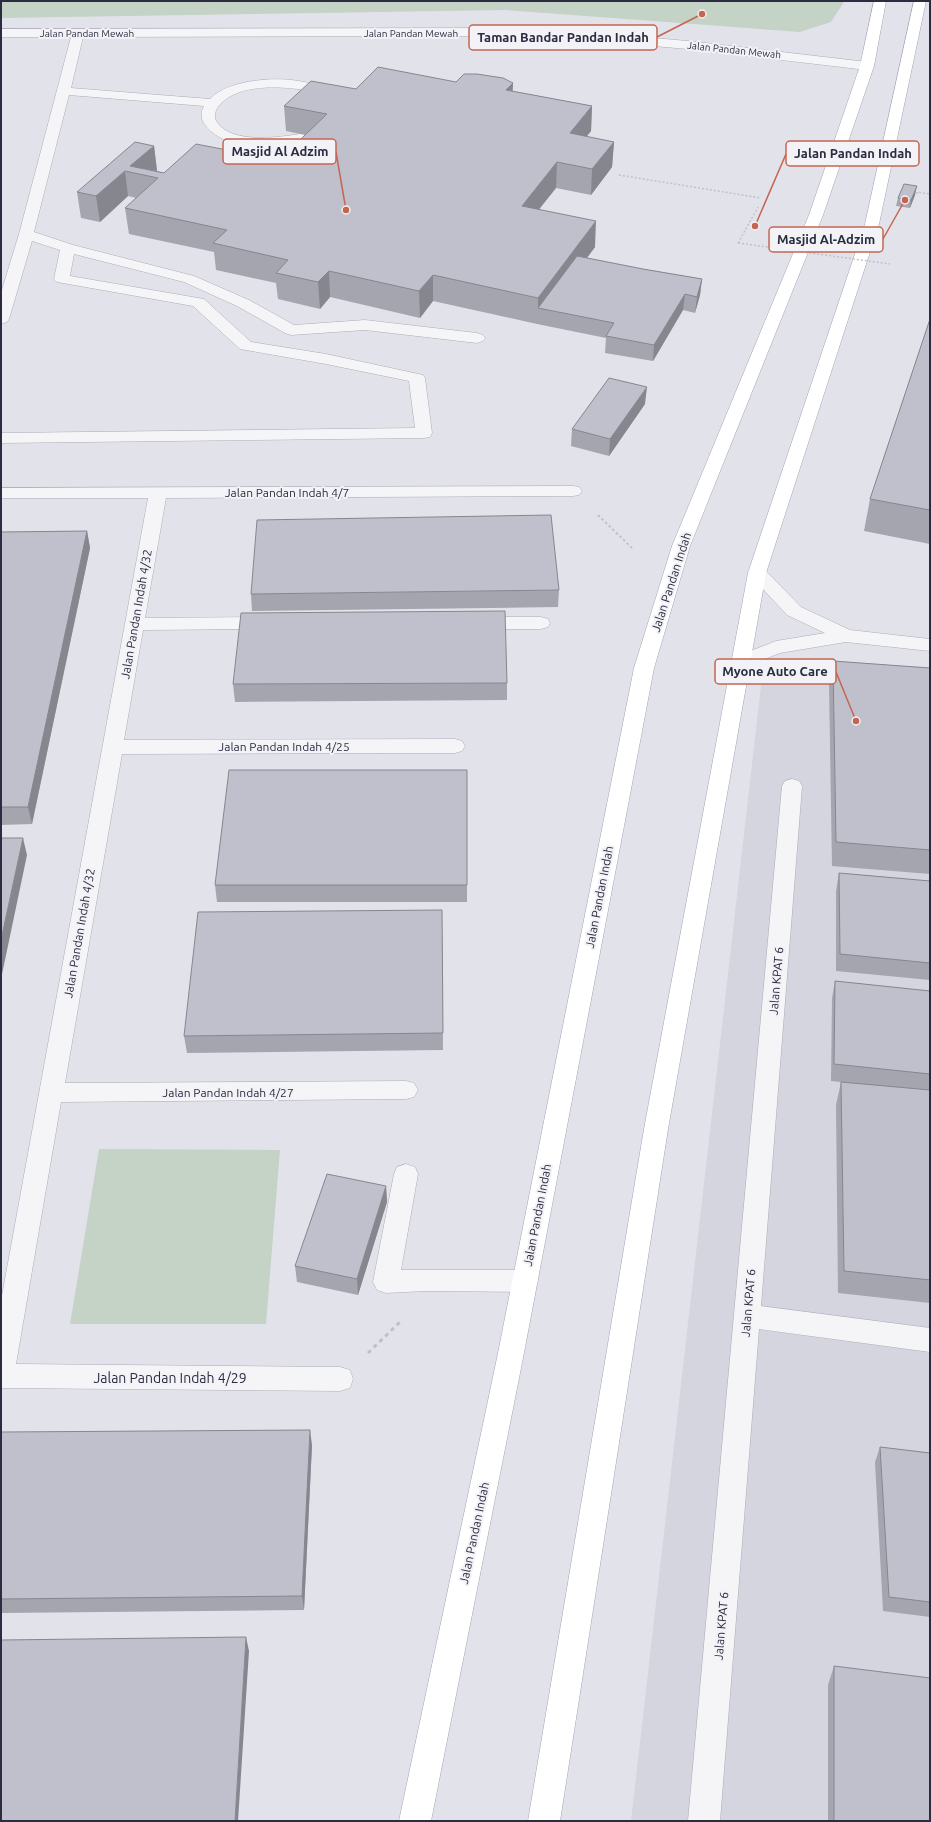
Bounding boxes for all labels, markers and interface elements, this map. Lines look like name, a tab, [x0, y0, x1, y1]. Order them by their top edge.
callout: Taman Bandar Pandan Indah	[469, 25, 657, 50]
street label: Jalan Pandan Mewah	[40, 28, 134, 39]
street label: Jalan Pandan Mewah	[364, 28, 458, 39]
text: Taman Bandar Pandan Indah	[477, 30, 649, 44]
street label: Jalan Pandan Mewah	[686, 40, 782, 60]
callout: Masjid Al Adzim	[223, 139, 336, 164]
callout: Jalan Pandan Indah	[786, 141, 919, 166]
text: Masjid Al Adzim	[231, 144, 329, 158]
text: Jalan Pandan Indah	[794, 146, 912, 160]
callout: Masjid Al-Adzim	[769, 227, 883, 252]
text: Masjid Al-Adzim	[777, 232, 875, 246]
street label: Jalan Pandan Indah 4/7	[225, 486, 349, 499]
street label: Jalan Pandan Indah	[649, 531, 693, 633]
street label: Jalan Pandan Indah 4/32	[118, 548, 154, 680]
callout: Myone Auto Care	[715, 659, 836, 684]
text: Myone Auto Care	[722, 664, 828, 678]
street label: Jalan Pandan Indah 4/25	[218, 740, 350, 753]
street label: Jalan Pandan Indah	[583, 845, 615, 949]
street label: Jalan Pandan Indah 4/32	[61, 867, 97, 999]
street label: Jalan KPAT 6	[767, 946, 785, 1016]
street label: Jalan Pandan Indah 4/27	[162, 1086, 294, 1099]
street label: Jalan Pandan Indah	[521, 1163, 553, 1267]
street label: Jalan KPAT 6	[739, 1268, 757, 1338]
street label: Jalan Pandan Indah 4/29	[93, 1370, 247, 1386]
street label: Jalan Pandan Indah	[457, 1481, 491, 1585]
street label: Jalan KPAT 6	[712, 1591, 730, 1661]

